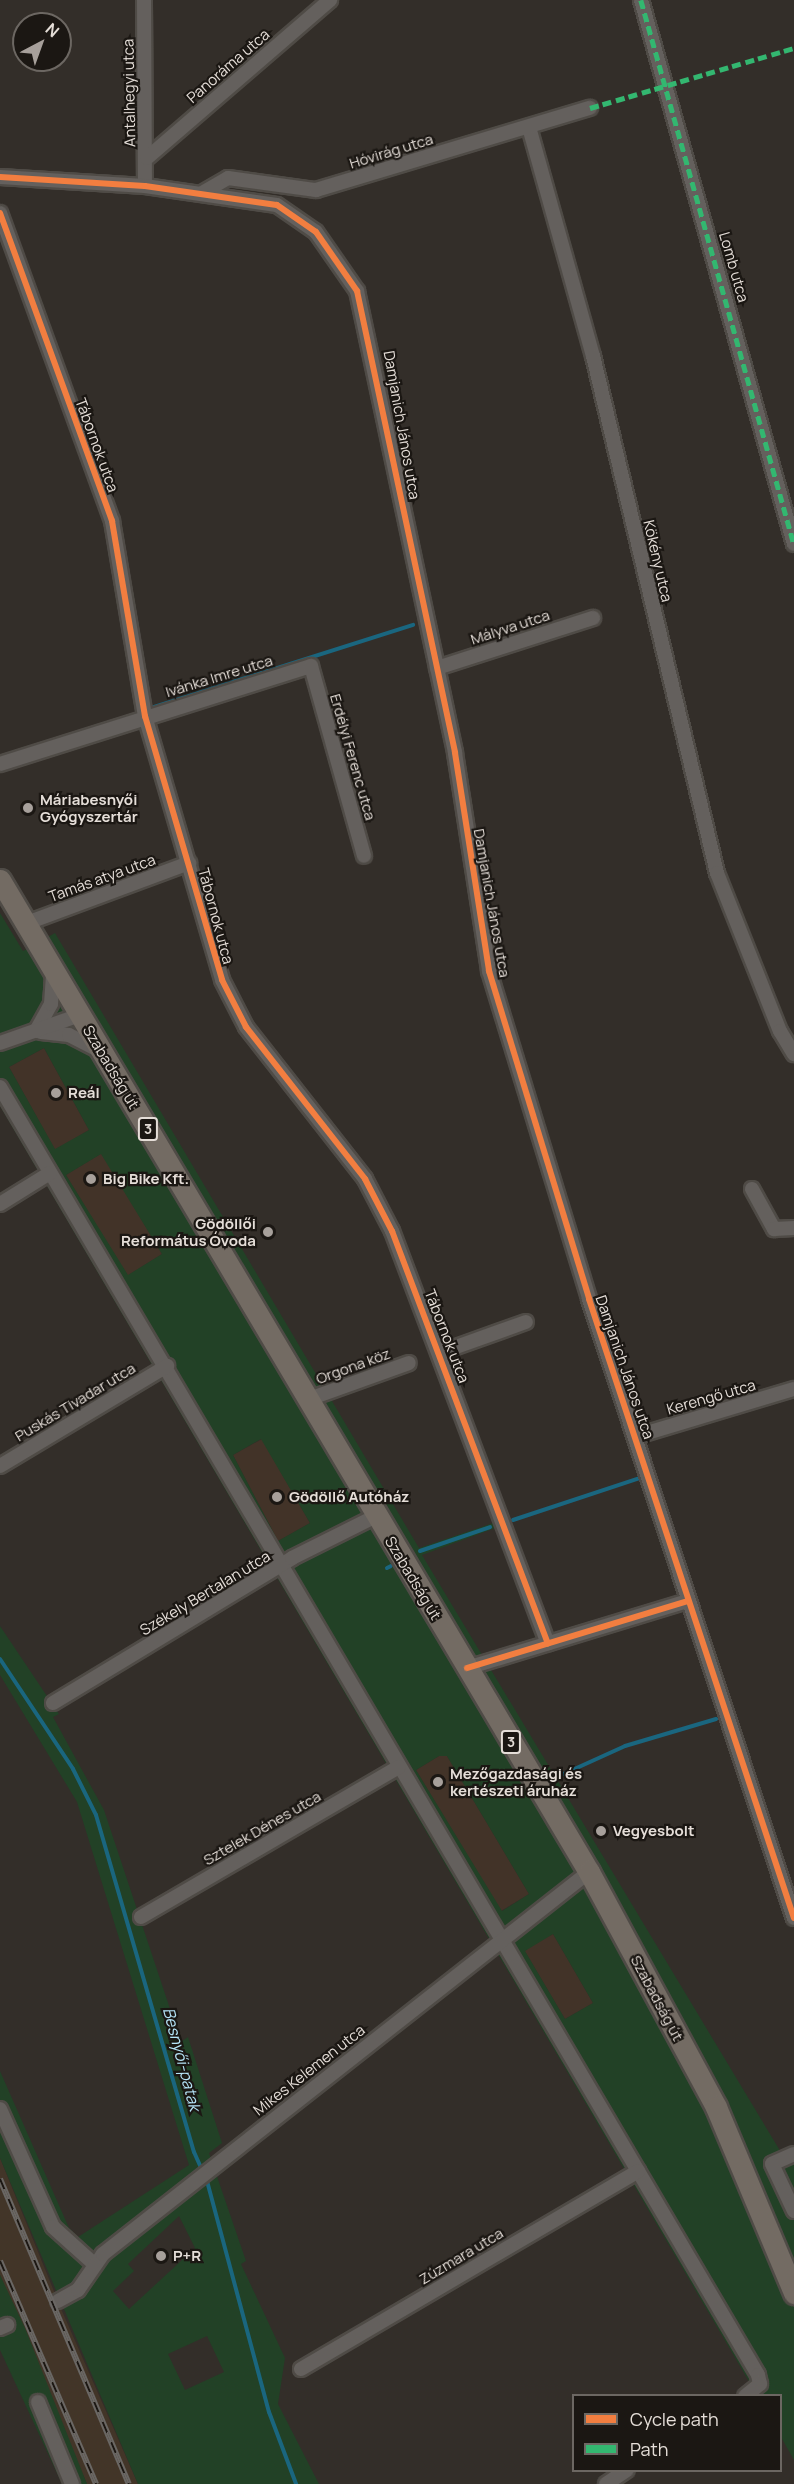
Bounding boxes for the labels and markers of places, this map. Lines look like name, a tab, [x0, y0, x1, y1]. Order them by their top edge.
place label: Máriabesnyői Gyógyszertár	[40, 790, 138, 825]
marker: Máriabesnyői Gyógyszertár	[21, 801, 35, 815]
place label: Reál	[68, 1084, 100, 1102]
marker: Reál	[49, 1086, 63, 1100]
place label: Big Bike Kft.	[103, 1170, 189, 1188]
marker: Big Bike Kft.	[84, 1172, 98, 1186]
place label: Gödöllői Református Óvoda	[121, 1214, 256, 1249]
marker: Gödöllői Református Óvoda	[261, 1225, 275, 1239]
place label: Gödöllő Autóház	[289, 1488, 409, 1506]
marker: Gödöllő Autóház	[270, 1490, 284, 1504]
place label: Mezőgazdasági és kertészeti áruház	[450, 1764, 582, 1799]
marker: Mezőgazdasági és kertészeti áruház	[431, 1775, 445, 1789]
place label: Vegyesbolt	[613, 1822, 694, 1840]
marker: Vegyesbolt	[594, 1824, 608, 1838]
place label: P+R	[173, 2247, 201, 2265]
marker: P+R	[154, 2249, 168, 2263]

